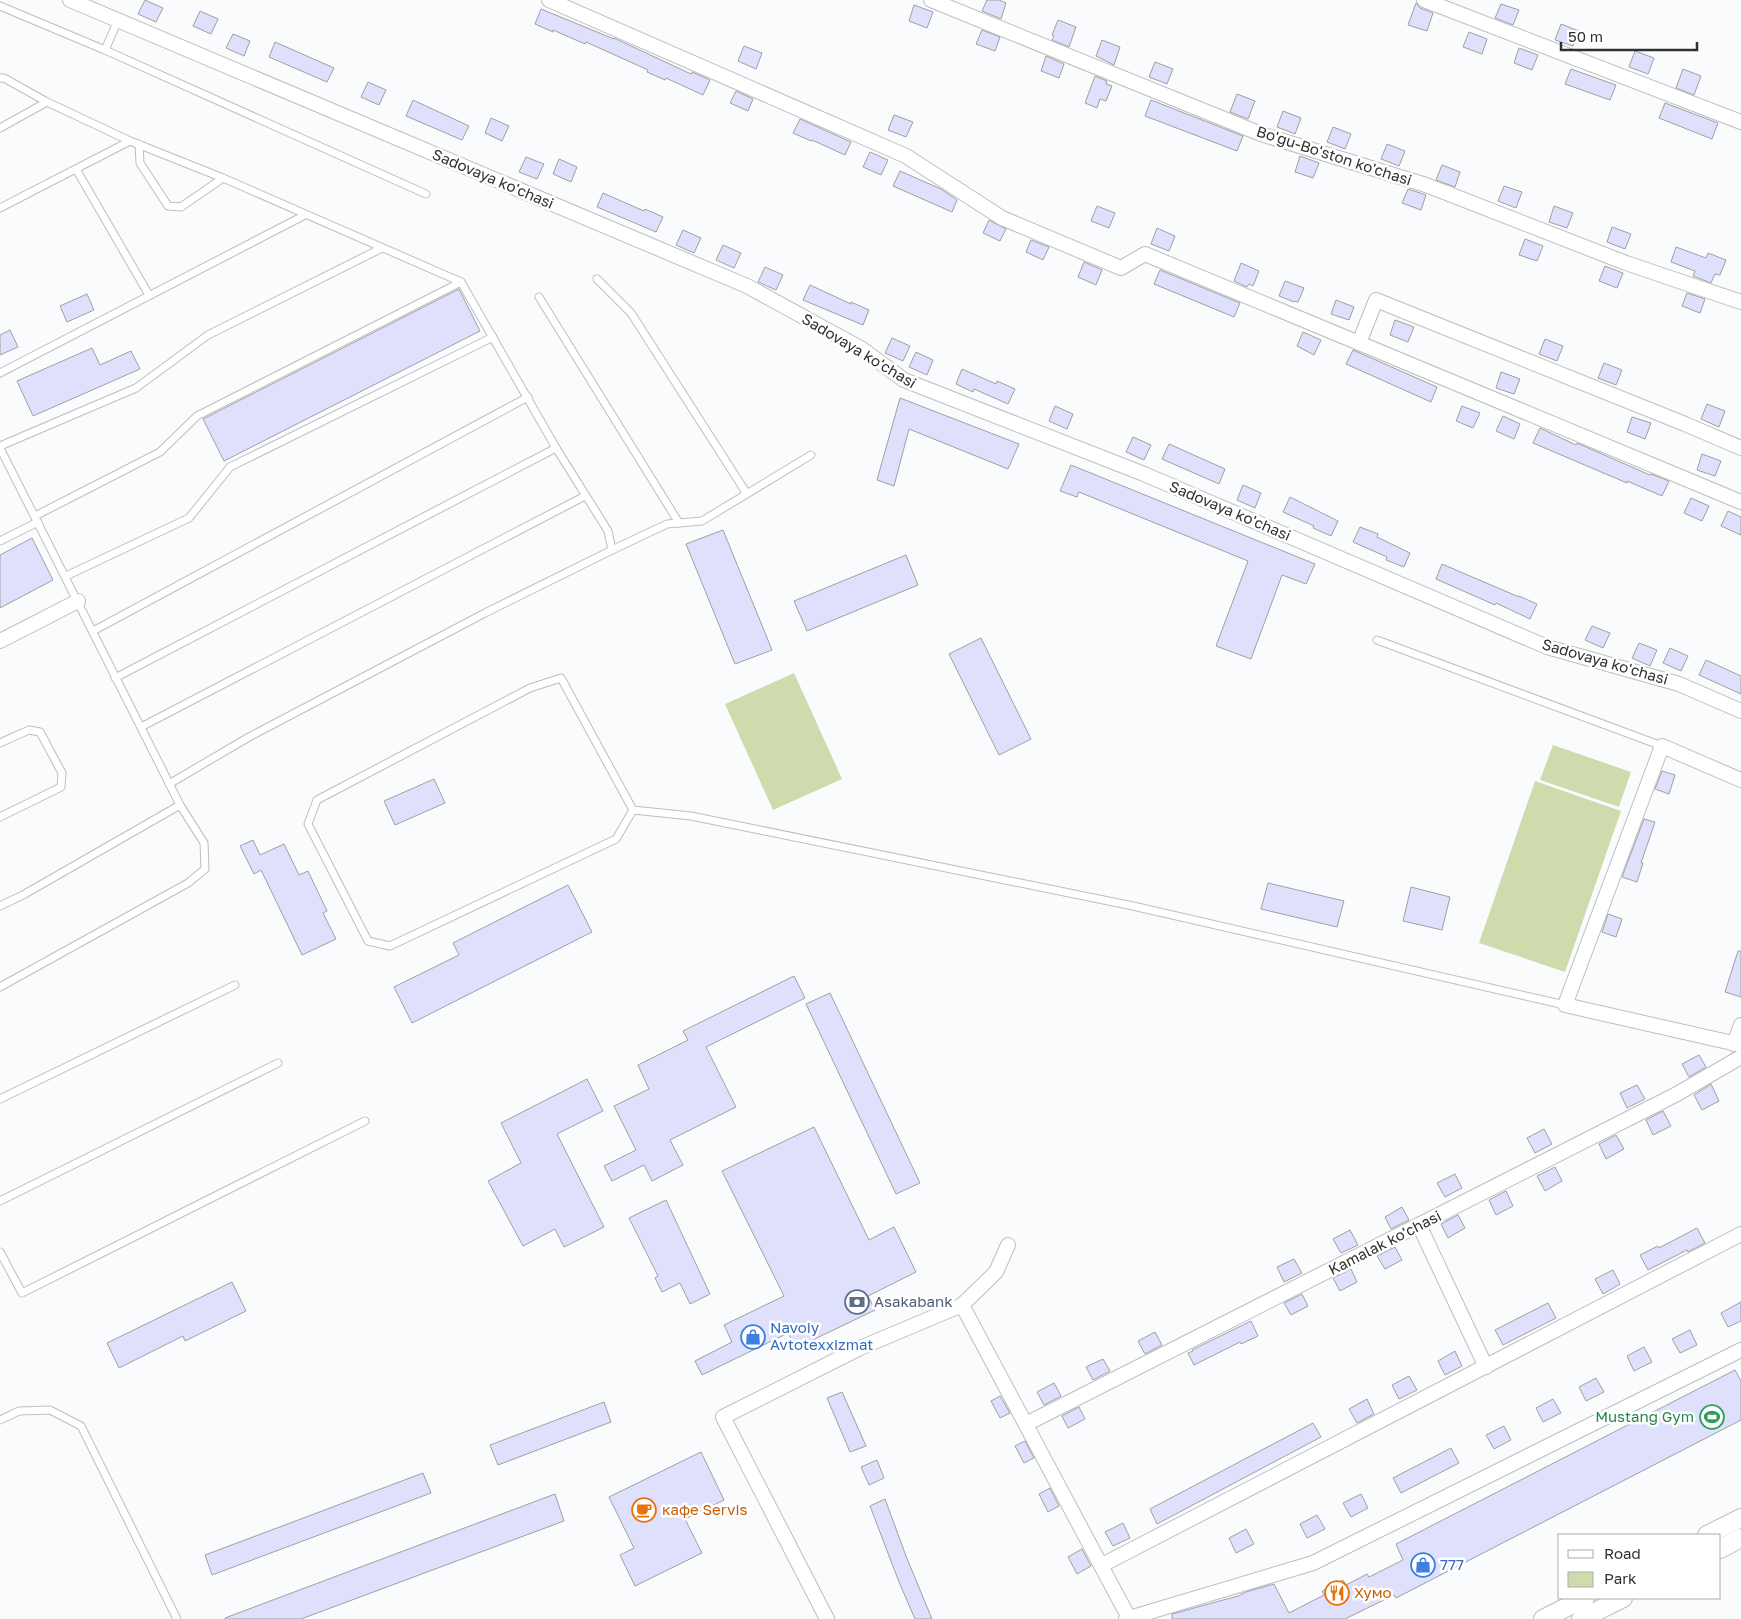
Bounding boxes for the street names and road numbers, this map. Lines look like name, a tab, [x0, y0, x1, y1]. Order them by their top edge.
street label: Bo'gu-Bo'ston ko'chasi	[1254, 121, 1414, 189]
street label: Sadovaya ko'chasi	[430, 144, 557, 212]
street label: Sadovaya ko'chasi	[799, 309, 920, 391]
street label: Sadovaya ko'chasi	[1167, 476, 1294, 544]
street label: Sadovaya ko'chasi	[1540, 634, 1670, 688]
street label: Kamalak ko'chasi	[1325, 1206, 1444, 1278]

